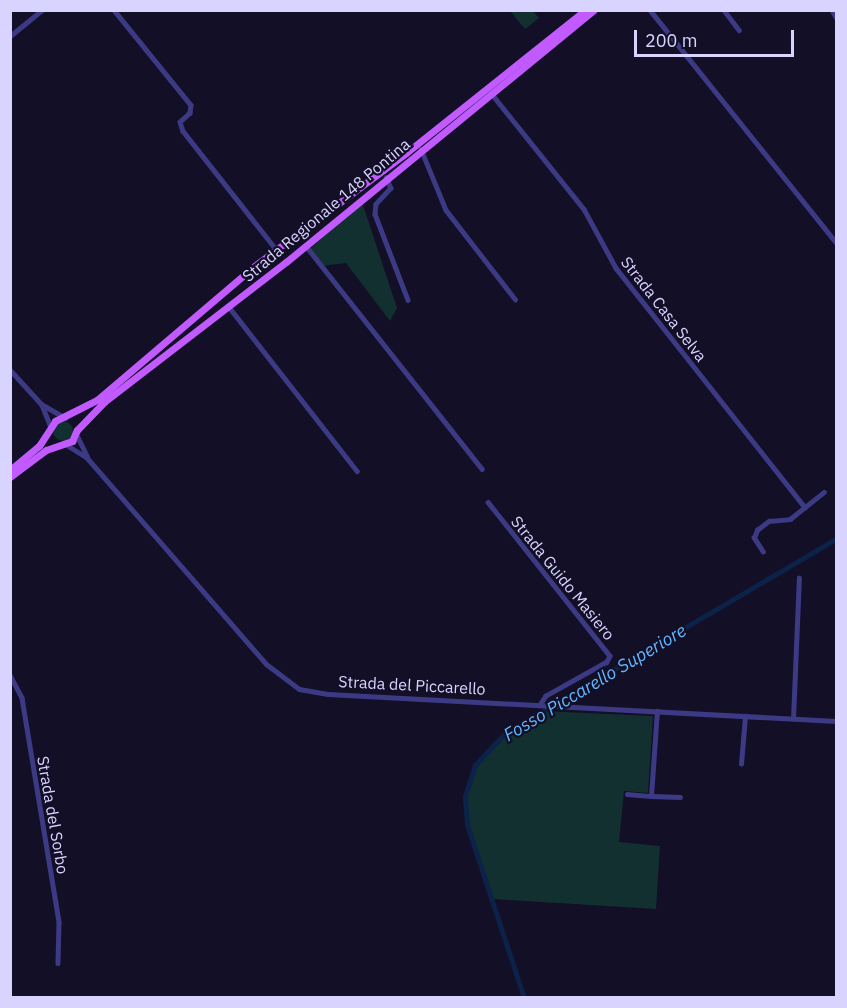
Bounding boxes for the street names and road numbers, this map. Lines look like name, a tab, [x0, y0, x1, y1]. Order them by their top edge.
street label: Strada Regionale 148 Pontina	[238, 134, 414, 286]
street label: Strada Casa Selva	[617, 253, 711, 365]
street label: Strada Guido Masiero	[507, 512, 619, 644]
street label: Strada del Piccarello	[338, 672, 486, 698]
street label: Strada del Sorbo	[33, 755, 73, 875]

